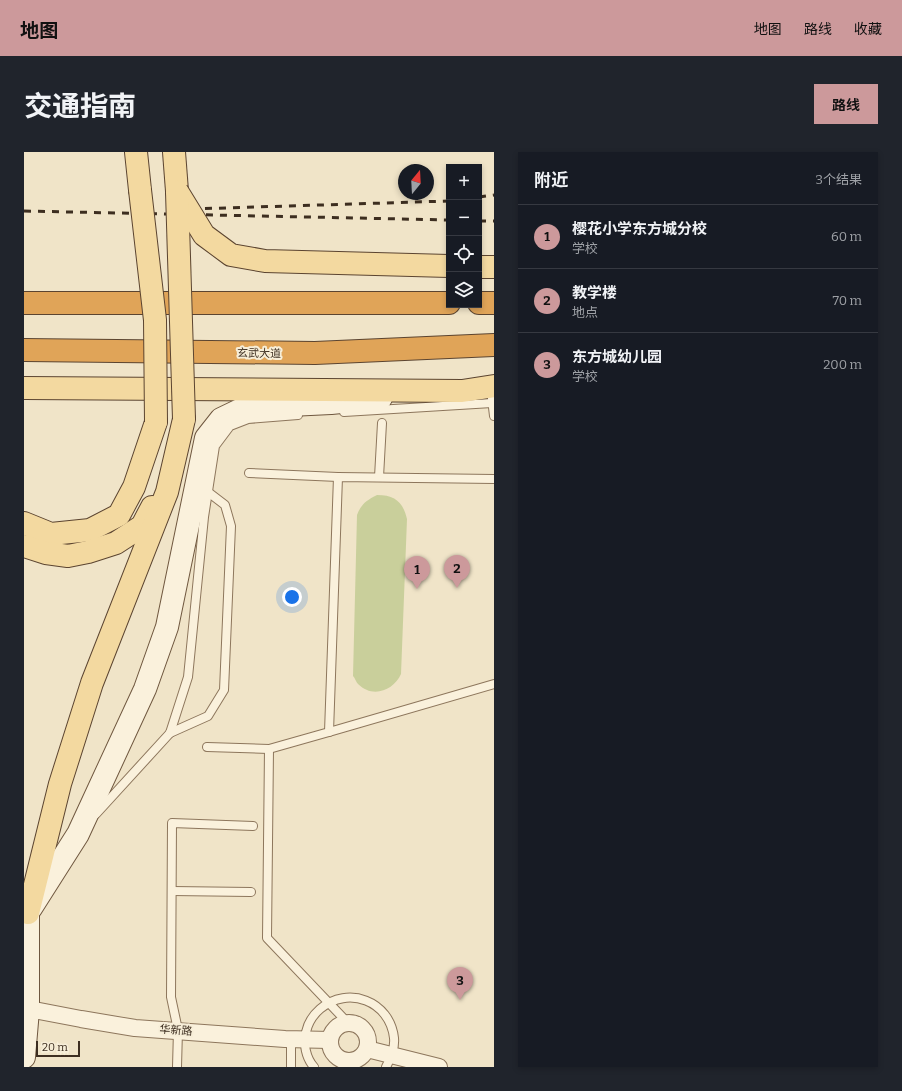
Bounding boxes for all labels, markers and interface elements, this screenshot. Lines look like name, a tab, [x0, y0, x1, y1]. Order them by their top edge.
text: 地图	[20, 19, 58, 42]
text: 地图	[754, 21, 782, 38]
text: 路线	[804, 21, 832, 38]
text: 收藏	[854, 21, 882, 38]
button: 路线	[814, 84, 878, 124]
text: 交通指南	[24, 90, 136, 123]
north arrow	[398, 164, 434, 200]
map controls	[446, 164, 482, 308]
button: +	[446, 164, 482, 200]
text: 附近	[534, 170, 568, 191]
text: 3个结果	[816, 172, 862, 187]
button: −	[446, 200, 482, 236]
text: 樱花小学东方城分校	[572, 220, 707, 238]
text: 1	[544, 229, 550, 244]
text: 60 m	[831, 229, 862, 244]
button: locate	[446, 236, 482, 272]
text: 学校	[572, 241, 598, 256]
button: layers	[446, 272, 482, 308]
text: 教学楼	[572, 284, 617, 302]
text: 2	[543, 293, 551, 308]
text: 70 m	[832, 293, 862, 308]
text: 地点	[572, 305, 598, 320]
street label: 玄武大道	[237, 347, 281, 360]
text: 东方城幼儿园	[572, 348, 662, 366]
text: 3	[543, 357, 551, 372]
text: 200 m	[823, 357, 862, 372]
text: 学校	[572, 369, 598, 384]
pin: 2	[444, 555, 470, 588]
pin: 1	[404, 556, 430, 589]
your location	[282, 587, 302, 607]
pin: 3	[447, 967, 473, 1000]
street label: 华新路	[159, 1023, 193, 1038]
scale bar	[36, 1039, 80, 1058]
text: 20 m	[42, 1041, 68, 1054]

